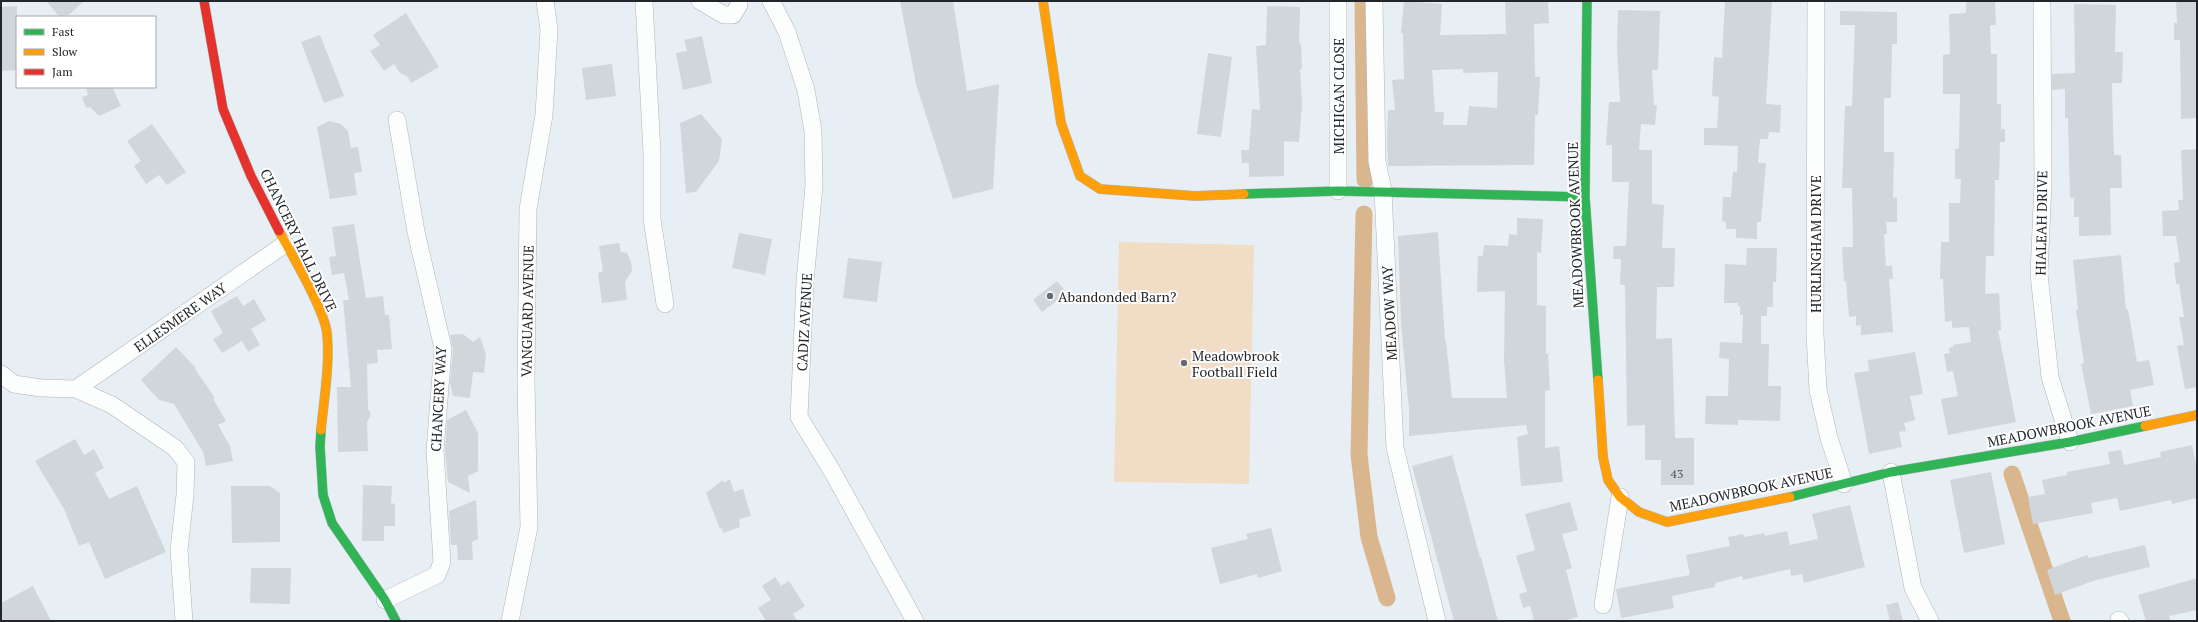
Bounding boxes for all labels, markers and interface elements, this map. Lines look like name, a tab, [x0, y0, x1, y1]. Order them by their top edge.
legend	[16, 16, 156, 88]
text: Fast	[52, 24, 75, 39]
street label: MICHIGAN CLOSE	[1329, 38, 1348, 154]
text: Slow	[52, 44, 78, 59]
text: Jam	[52, 64, 73, 79]
street label: MEADOWBROOK AVENUE	[1563, 142, 1587, 308]
street label: CHANCERY HALL DRIVE	[256, 165, 342, 315]
street label: HIALEAH DRIVE	[2031, 170, 2051, 276]
street label: HURLINGHAM DRIVE	[1806, 175, 1825, 313]
street label: VANGUARD AVENUE	[516, 245, 538, 377]
street label: MEADOW WAY	[1377, 264, 1401, 361]
street label: CADIZ AVENUE	[792, 272, 816, 372]
street label: ELLESMERE WAY	[130, 277, 231, 356]
place label: Abandonded Barn?	[1058, 287, 1177, 306]
marker: Abandonded Barn?	[1045, 291, 1055, 301]
street label: CHANCERY WAY	[426, 345, 450, 452]
place label: Meadowbrook Football Field	[1192, 346, 1280, 381]
marker: Meadowbrook Football Field	[1179, 358, 1189, 368]
street label: MEADOWBROOK AVENUE	[1986, 401, 2152, 451]
street label: MEADOWBROOK AVENUE	[1668, 462, 1834, 516]
house number: 43	[1671, 466, 1683, 481]

